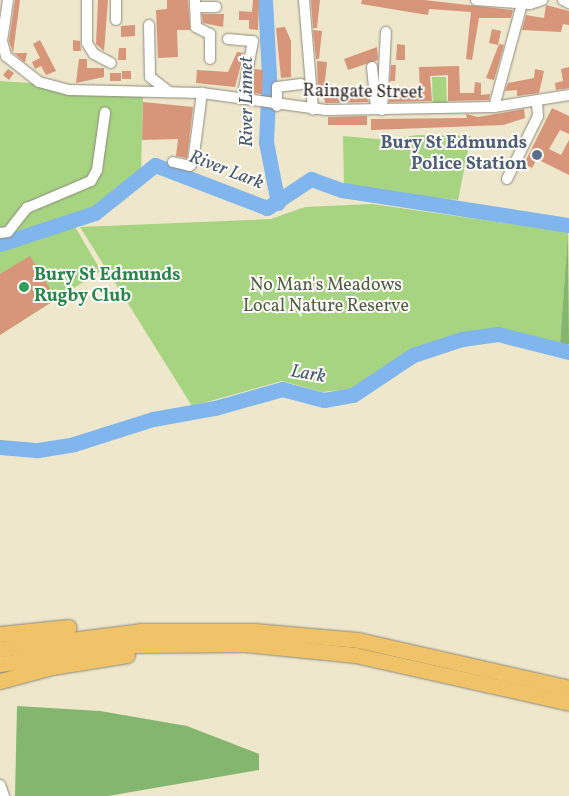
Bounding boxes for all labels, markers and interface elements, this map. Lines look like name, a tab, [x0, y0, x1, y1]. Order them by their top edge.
water label: River Linnet	[237, 57, 259, 147]
street label: Raingate Street	[302, 81, 424, 105]
place label: Bury St Edmunds Police Station	[380, 134, 527, 176]
water label: River Lark	[185, 146, 267, 196]
marker: Bury St Edmunds Police Station	[531, 149, 543, 161]
place label: Bury St Edmunds Rugby Club	[34, 266, 181, 308]
park label: No Man's Meadows Local Nature Reserve	[243, 276, 409, 318]
marker: Bury St Edmunds Rugby Club	[18, 281, 30, 293]
water label: Lark	[289, 361, 327, 389]

